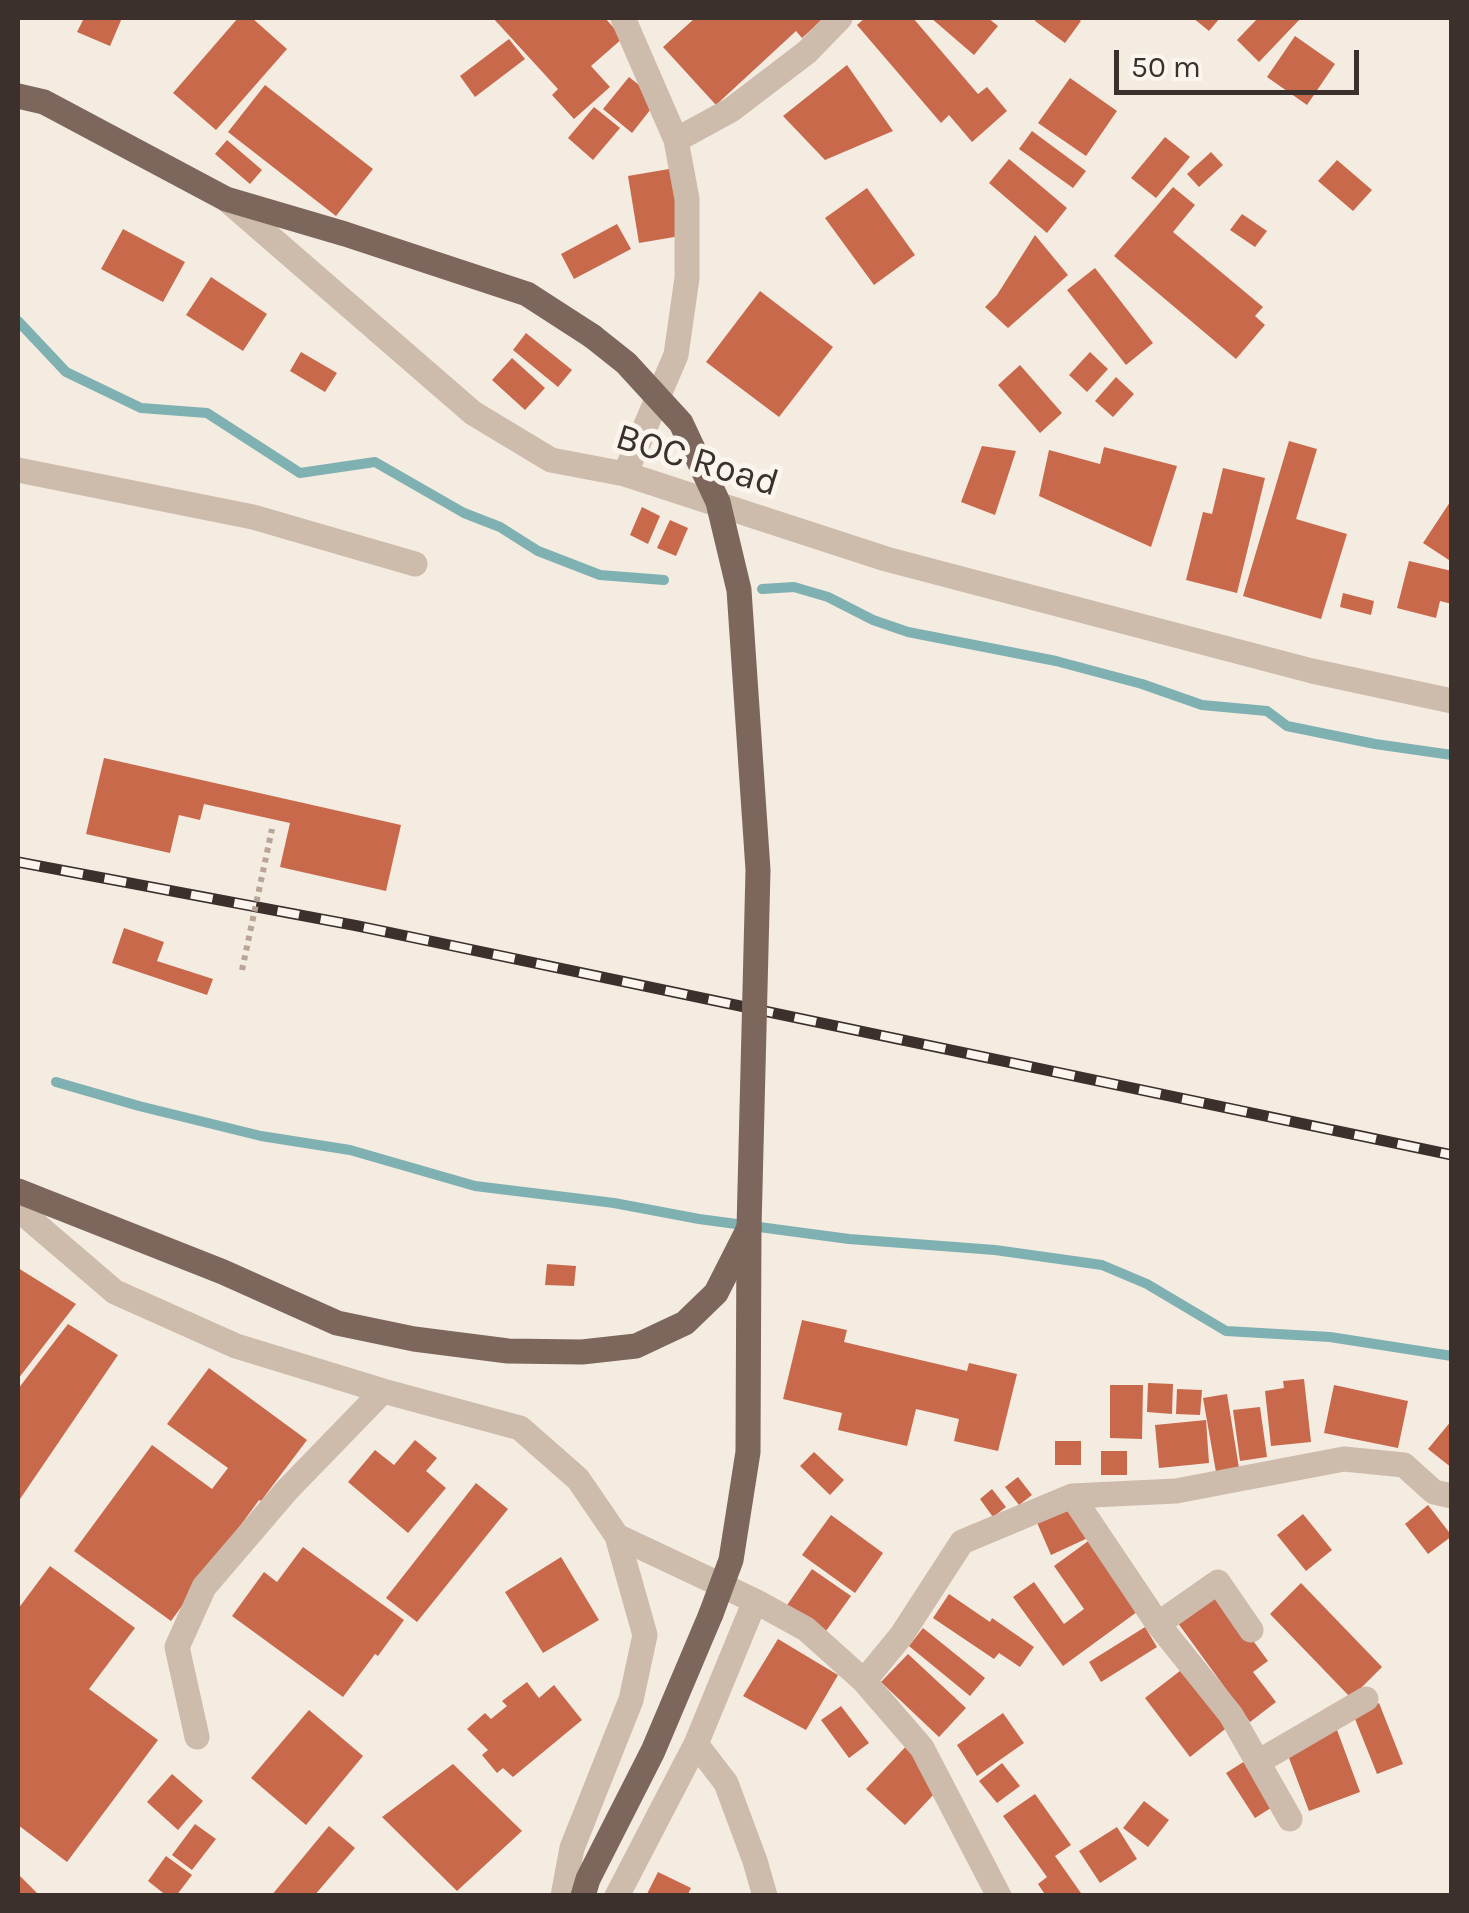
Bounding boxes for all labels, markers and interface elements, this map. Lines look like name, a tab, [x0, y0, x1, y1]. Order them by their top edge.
scale bar	[1119, 30, 1364, 92]
text: 50 m	[1131, 49, 1201, 85]
street label: BOC Road	[610, 415, 784, 507]

